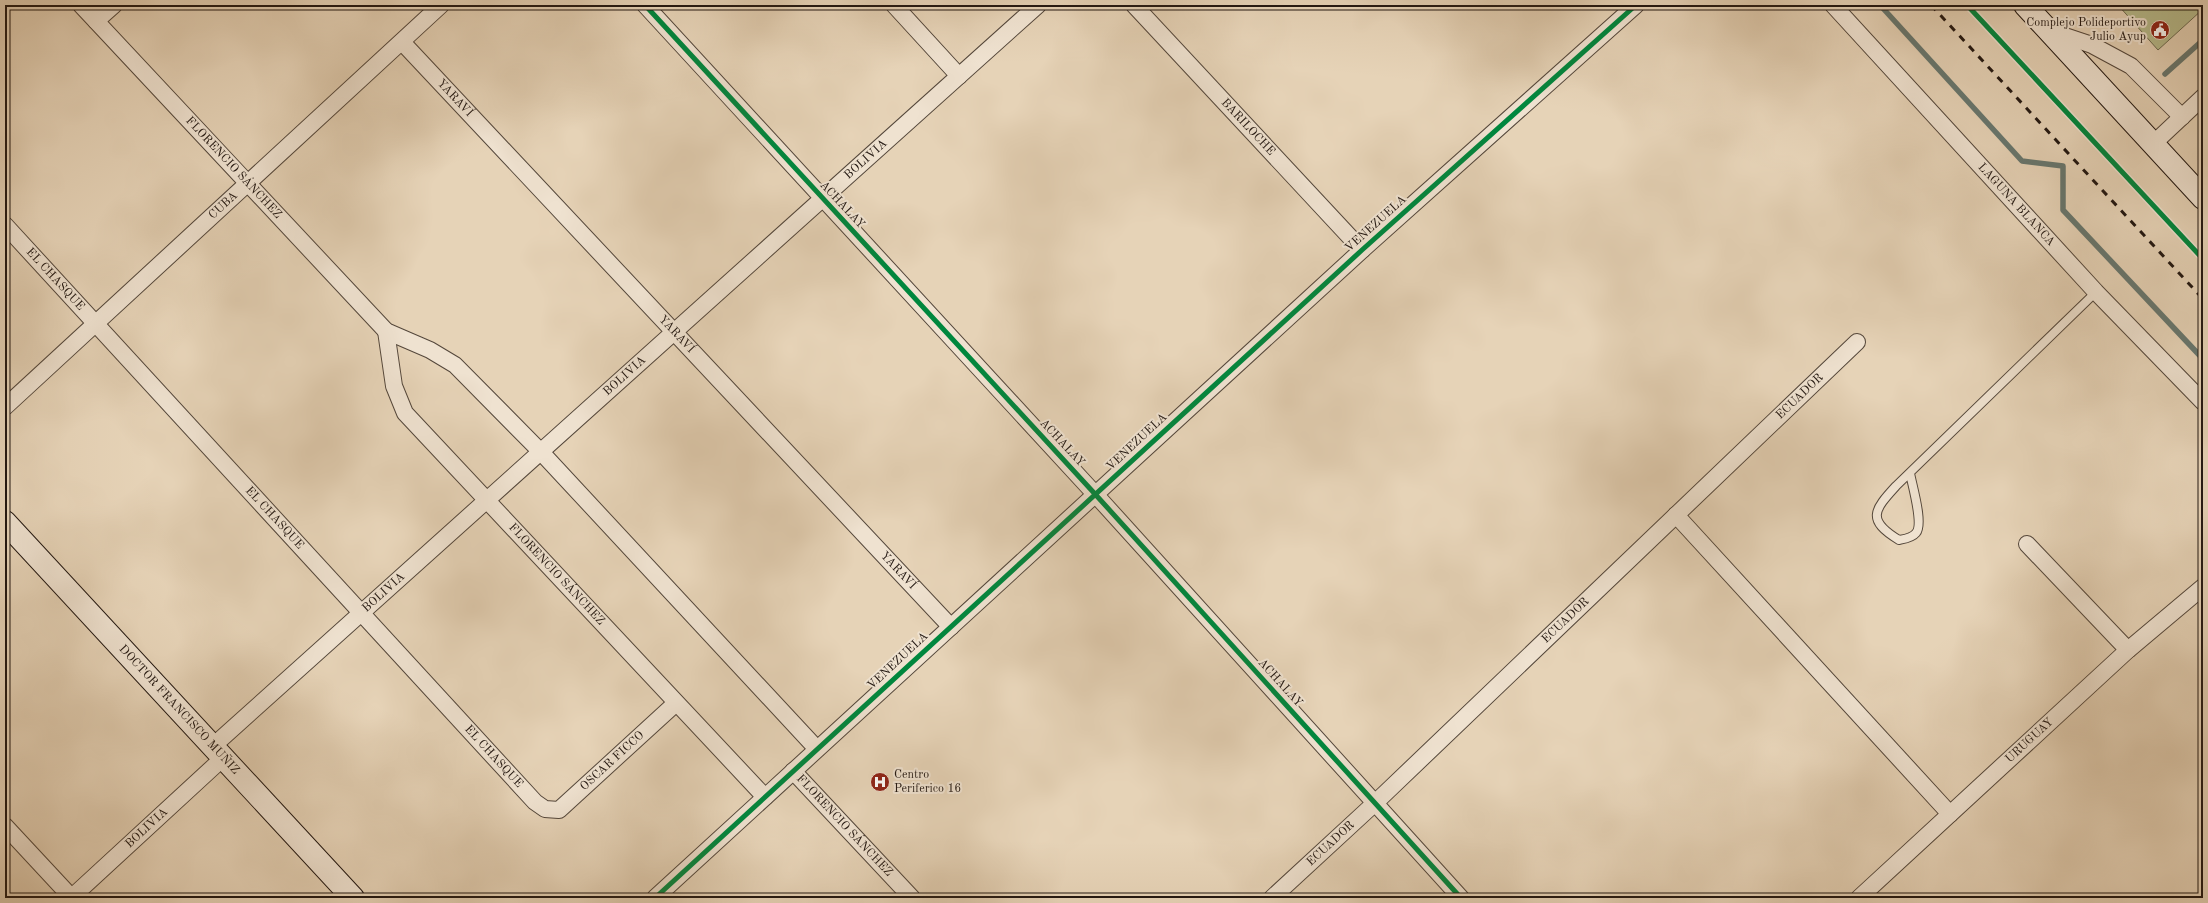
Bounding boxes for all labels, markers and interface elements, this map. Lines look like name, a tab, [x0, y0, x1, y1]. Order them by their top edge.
place label: Complejo Polideportivo Julio Ayup	[2026, 17, 2146, 43]
public building icon: Complejo Polideportivo Julio Ayup	[2149, 19, 2171, 41]
street label: YARAVÍ	[434, 77, 477, 119]
street label: BARILOCHE	[1219, 97, 1277, 158]
street label: FLORENCIO SÁNCHEZ	[183, 115, 284, 221]
street label: BOLIVIA	[842, 138, 889, 182]
street label: LAGUNA BLANCA	[1975, 161, 2057, 248]
street label: ACHALAY	[817, 179, 867, 231]
street label: CUBA	[207, 190, 240, 222]
street label: VENEZUELA	[1343, 194, 1409, 254]
street label: EL CHASQUE	[24, 246, 87, 313]
street label: YARAVÍ	[656, 313, 699, 356]
street label: BOLIVIA	[601, 354, 648, 398]
street label: ECUADOR	[1774, 371, 1826, 422]
street label: VENEZUELA	[1104, 411, 1170, 473]
street label: ACHALAY	[1037, 417, 1087, 469]
street label: EL CHASQUE	[243, 485, 306, 552]
street label: FLORENCIO SÁNCHEZ	[506, 521, 607, 628]
street label: YARAVÍ	[878, 550, 921, 592]
street label: BOLIVIA	[360, 571, 407, 615]
street label: ECUADOR	[1540, 595, 1592, 646]
street label: VENEZUELA	[865, 630, 931, 692]
street label: DOCTOR FRANCISCO MUÑIZ	[116, 643, 242, 777]
street label: ACHALAY	[1256, 657, 1305, 709]
street label: URUGUAY	[2003, 716, 2056, 765]
street label: EL CHASQUE	[462, 723, 525, 790]
street label: OSCAR FICCO	[578, 729, 647, 793]
place label: Centro Periferico 16	[894, 769, 961, 795]
hospital icon: Centro Periferico 16	[869, 771, 891, 793]
street label: FLORENCIO SÁNCHEZ	[794, 773, 895, 879]
street label: BOLIVIA	[123, 806, 170, 850]
street label: ECUADOR	[1305, 819, 1357, 869]

